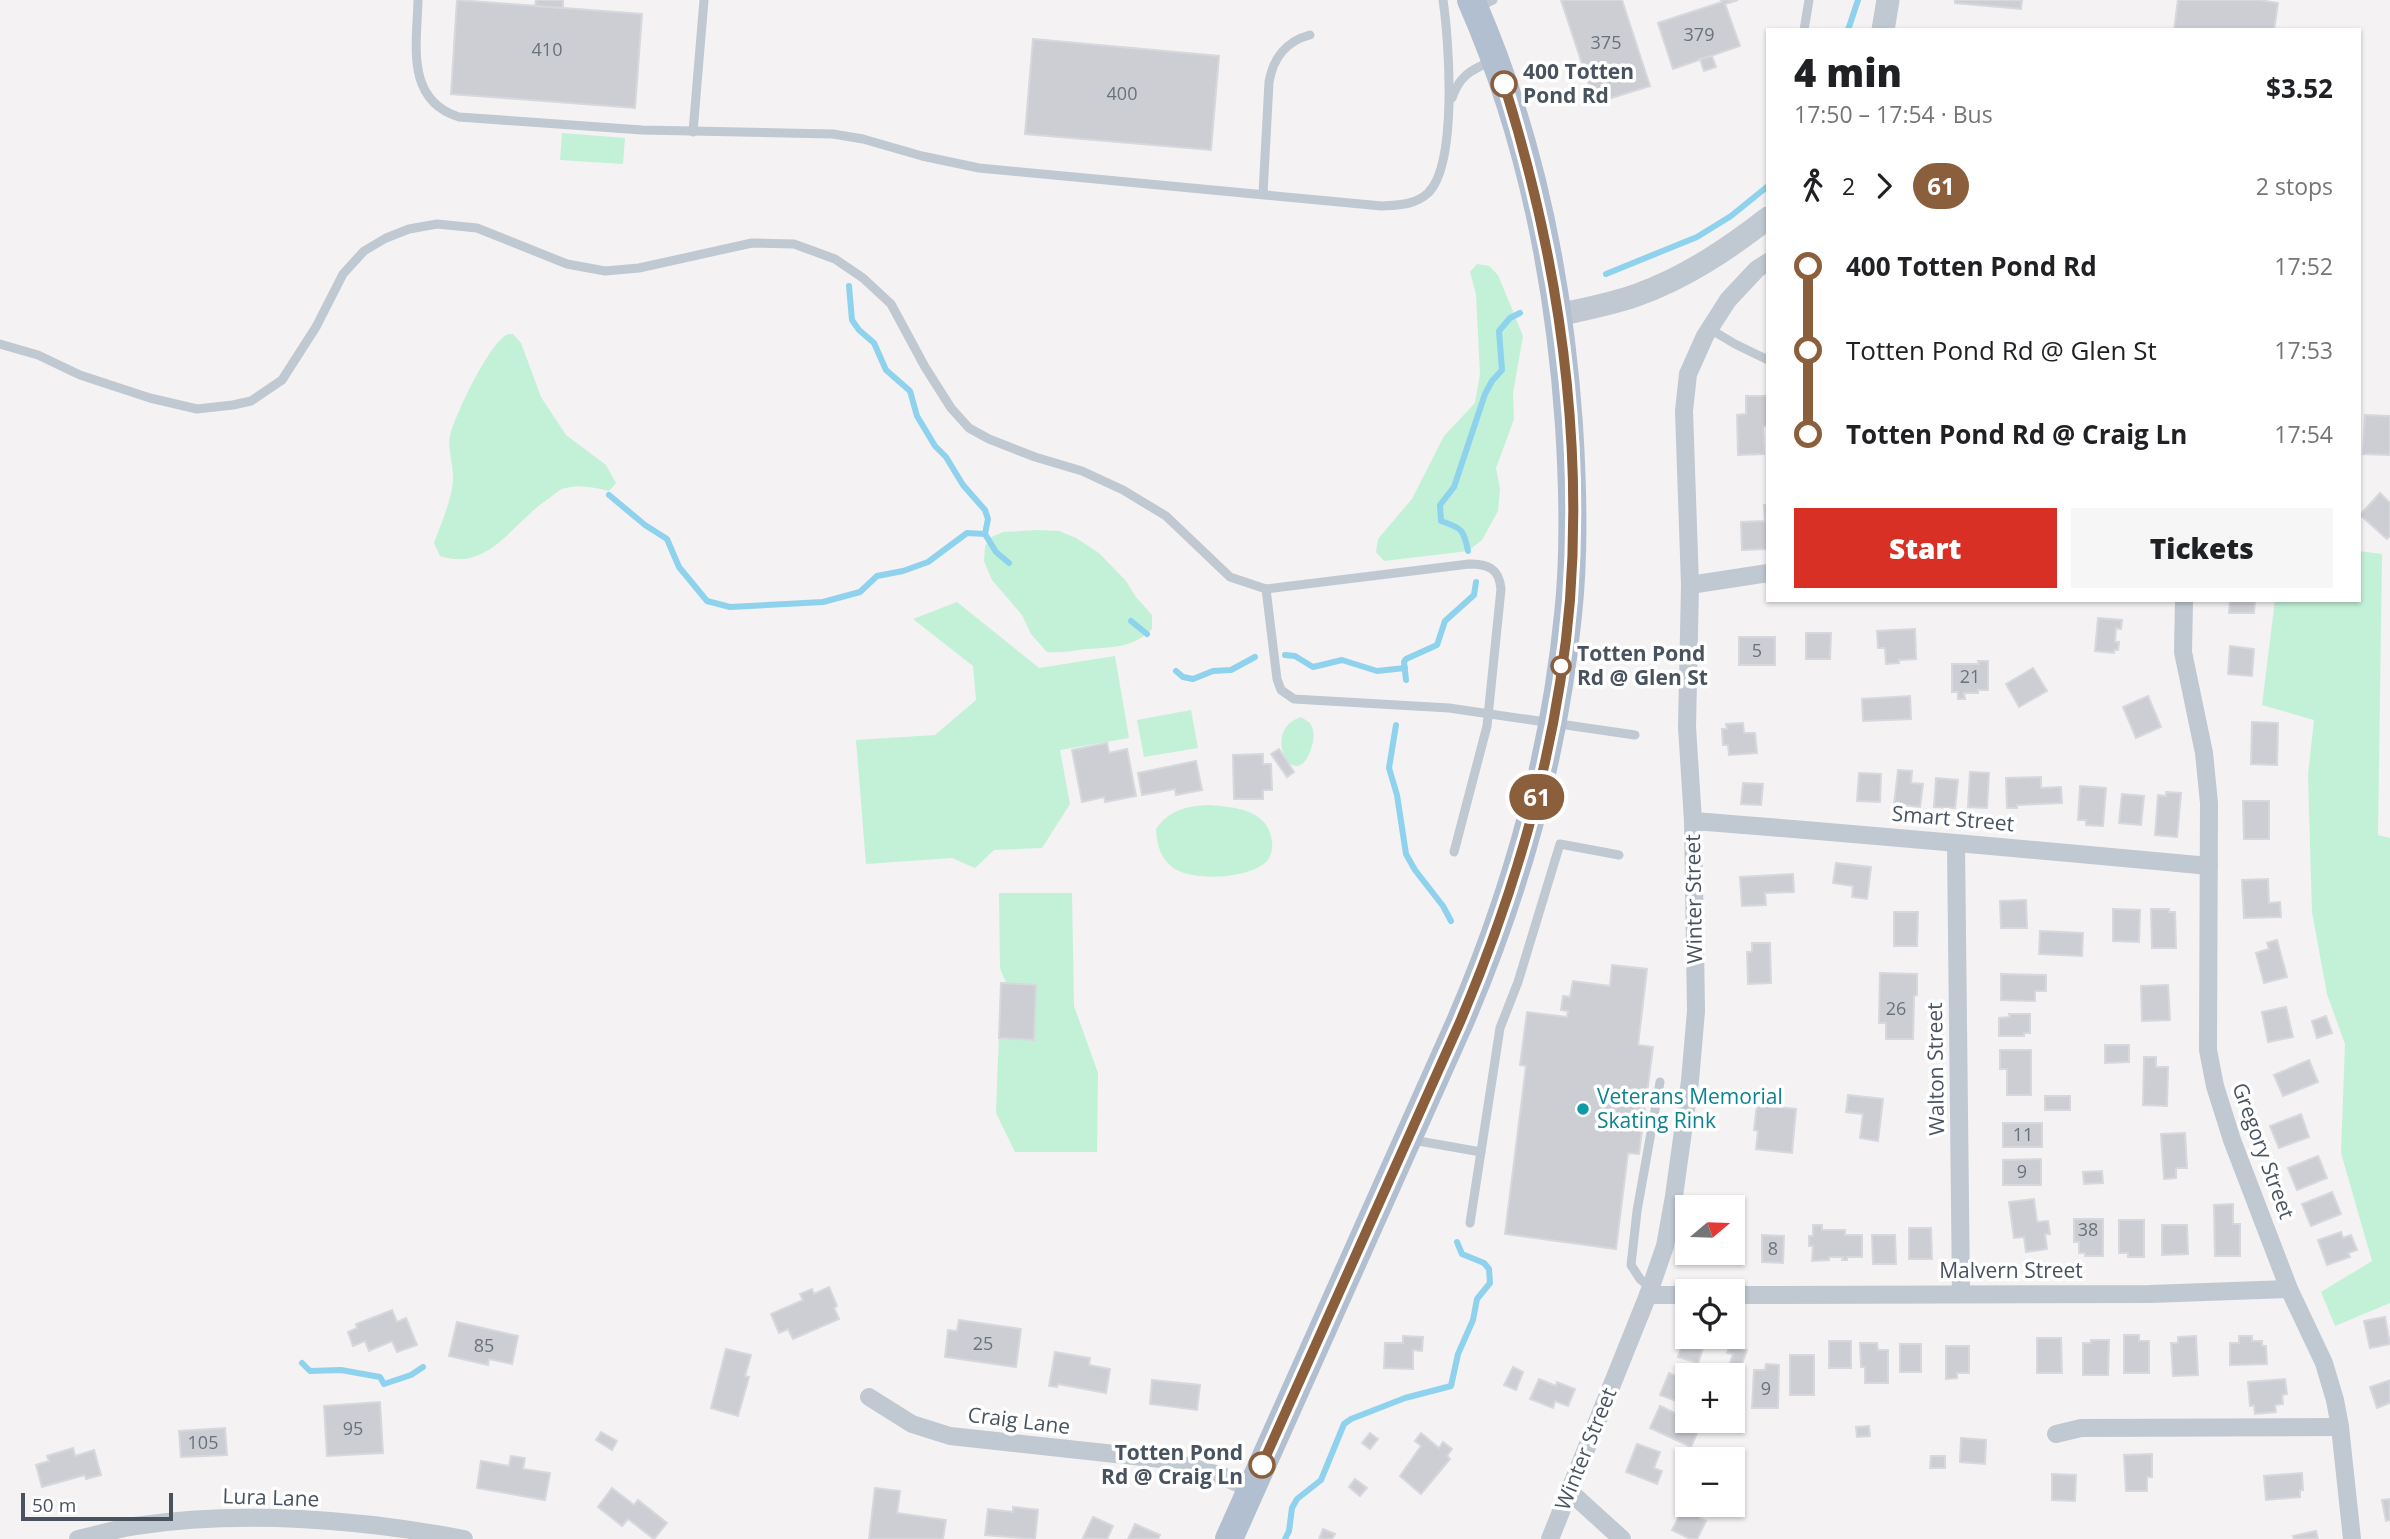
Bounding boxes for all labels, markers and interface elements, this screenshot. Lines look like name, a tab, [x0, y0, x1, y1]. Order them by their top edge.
house number: 379	[1684, 22, 1714, 46]
house number: 375	[1591, 30, 1621, 54]
house number: 410	[532, 37, 562, 61]
text: 4 min	[1794, 46, 1902, 98]
place label: 400 Totten Pond Rd	[1523, 57, 1634, 109]
text: $3.52	[2266, 70, 2333, 106]
marker: 400 Totten Pond Rd	[1491, 71, 1517, 97]
house number: 400	[1107, 81, 1137, 105]
text: 17:50 – 17:54 · Bus	[1794, 98, 1993, 130]
icon: walk	[1794, 167, 1832, 205]
icon: forward	[1865, 167, 1903, 205]
text: 61	[1927, 169, 1955, 202]
text: 2	[1842, 170, 1855, 202]
text: 2 stops	[2256, 170, 2333, 202]
text: 400 Totten Pond Rd	[1846, 248, 2097, 284]
text: 17:52	[2274, 250, 2333, 282]
text: Totten Pond Rd @ Glen St	[1846, 332, 2157, 368]
text: 17:53	[2274, 334, 2333, 366]
text: Totten Pond Rd @ Craig Ln	[1846, 416, 2187, 452]
text: 17:54	[2274, 418, 2333, 450]
button: Start	[1794, 508, 2057, 588]
button: Tickets	[2071, 508, 2333, 588]
house number: 5	[1752, 638, 1762, 662]
place label: Totten Pond Rd @ Glen St	[1577, 639, 1708, 691]
marker: Totten Pond Rd @ Glen St	[1551, 656, 1571, 676]
house number: 21	[1960, 664, 1980, 688]
line badge: 61	[1506, 774, 1568, 820]
text: 61	[1523, 780, 1551, 813]
street label: Smart Street	[1891, 799, 2015, 837]
street label: Winter Street	[1678, 834, 1708, 964]
house number: 26	[1886, 996, 1906, 1020]
street label: Walton Street	[1920, 1002, 1950, 1136]
street label: Gregory Street	[2226, 1079, 2302, 1223]
place label: Veterans Memorial Skating Rink	[1597, 1082, 1783, 1134]
marker: Veterans Memorial Skating Rink	[1575, 1101, 1591, 1117]
house number: 11	[2013, 1122, 2033, 1146]
house number: 9	[2017, 1159, 2027, 1183]
north arrow	[1675, 1195, 1745, 1265]
map controls	[1675, 1195, 1745, 1517]
house number: 38	[2078, 1217, 2098, 1241]
house number: 8	[1768, 1236, 1778, 1260]
street label: Malvern Street	[1939, 1256, 2083, 1284]
button: locate	[1675, 1279, 1745, 1349]
house number: 25	[973, 1331, 993, 1355]
house number: 85	[474, 1333, 494, 1357]
button: +	[1675, 1363, 1745, 1433]
house number: 9	[1761, 1376, 1771, 1400]
street label: Winter Street	[1548, 1383, 1622, 1514]
street label: Craig Lane	[966, 1400, 1072, 1440]
house number: 95	[343, 1416, 363, 1440]
house number: 105	[188, 1430, 218, 1454]
place label: Totten Pond Rd @ Craig Ln	[1101, 1438, 1243, 1490]
button: −	[1675, 1447, 1745, 1517]
marker: Totten Pond Rd @ Craig Ln	[1249, 1452, 1275, 1478]
street label: Lura Lane	[222, 1481, 320, 1513]
scale bar	[21, 1490, 173, 1522]
text: 50 m	[32, 1492, 76, 1518]

